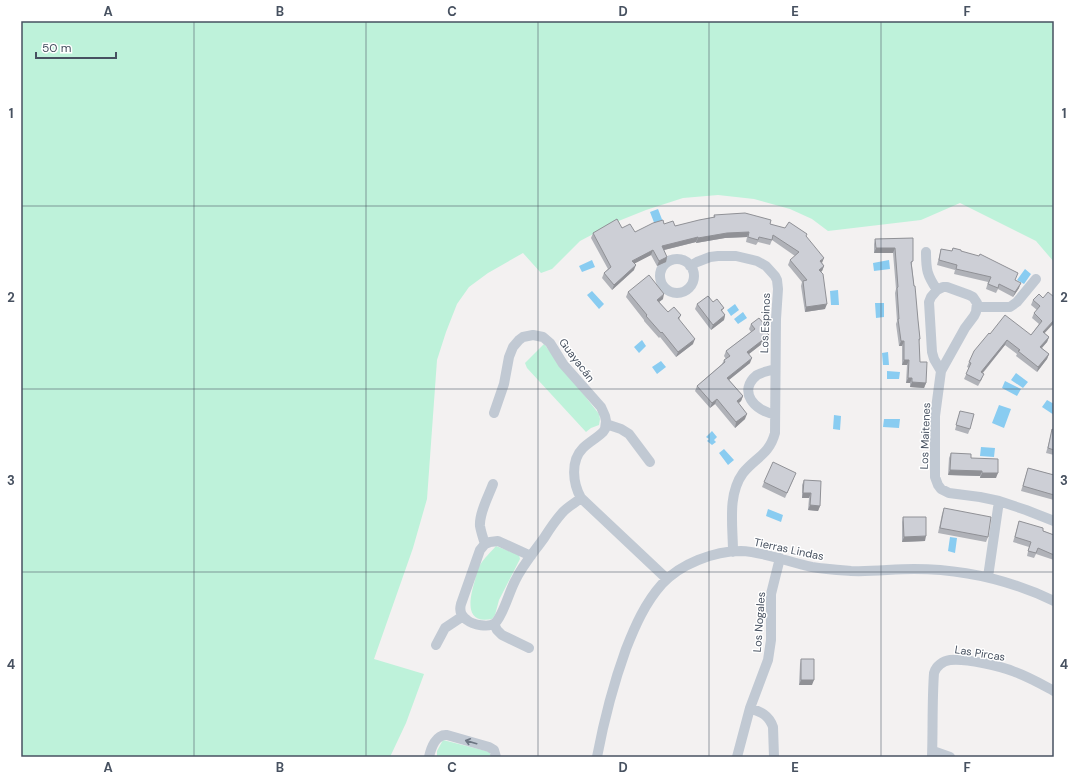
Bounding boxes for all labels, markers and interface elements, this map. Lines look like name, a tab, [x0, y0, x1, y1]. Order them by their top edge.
text: A	[103, 3, 113, 20]
text: B	[276, 3, 284, 20]
text: C	[447, 3, 457, 20]
text: D	[618, 3, 628, 20]
text: E	[791, 3, 799, 20]
text: F	[963, 3, 971, 20]
scale bar	[36, 34, 116, 60]
text: 50 m	[42, 40, 71, 56]
text: 1	[9, 105, 13, 122]
text: 1	[1062, 105, 1066, 122]
text: 2	[7, 289, 15, 306]
text: 2	[1060, 289, 1068, 306]
street label: Los Espinos	[757, 293, 773, 353]
street label: Guayacán	[556, 335, 598, 385]
street label: Los Maitenes	[917, 402, 933, 470]
text: 3	[7, 472, 15, 489]
text: 3	[1060, 472, 1068, 489]
street label: Tierras Lindas	[753, 535, 825, 563]
street label: Los Nogales	[750, 591, 768, 653]
street label: Las Pircas	[954, 642, 1006, 664]
text: 4	[7, 656, 15, 673]
text: 4	[1060, 656, 1068, 673]
one-way arrow	[465, 738, 478, 745]
text: A	[103, 759, 113, 776]
text: B	[276, 759, 284, 776]
text: C	[447, 759, 457, 776]
text: D	[618, 759, 628, 776]
text: E	[791, 759, 799, 776]
text: F	[963, 759, 971, 776]

